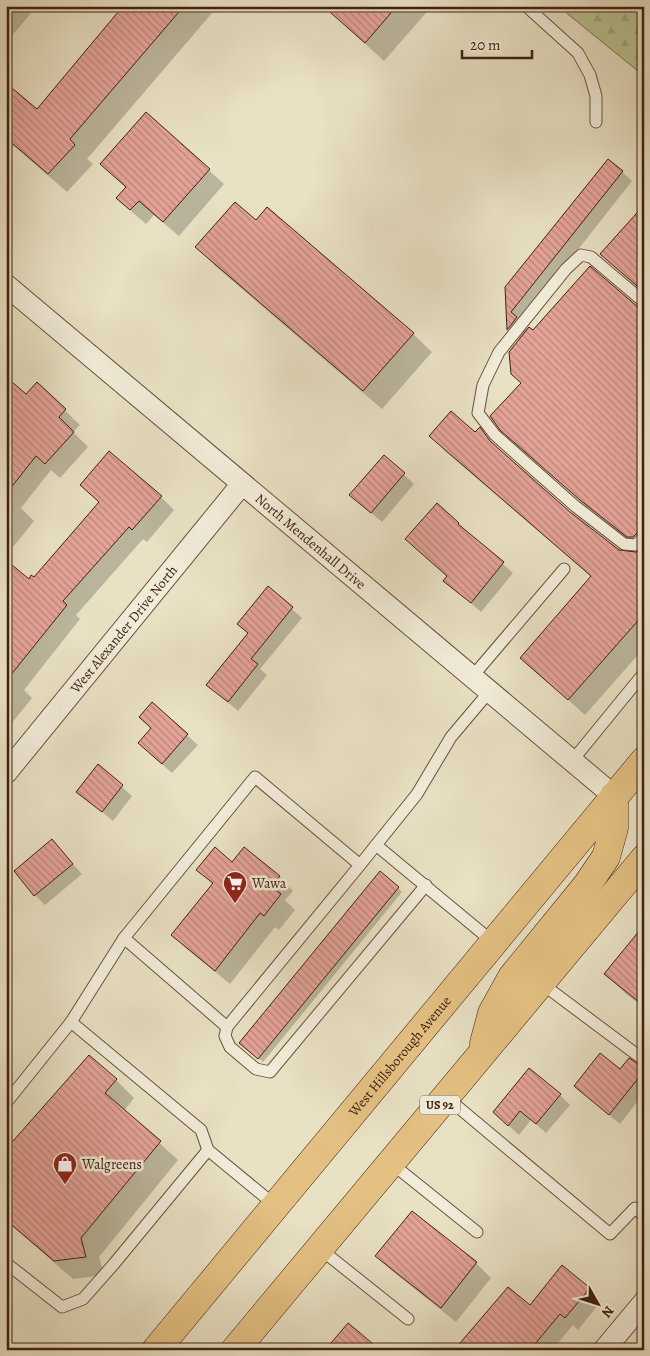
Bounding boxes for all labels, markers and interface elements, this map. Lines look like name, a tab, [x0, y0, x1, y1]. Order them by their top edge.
scale bar	[462, 28, 532, 60]
text: 20 m	[470, 35, 501, 55]
street label: North Mendenhall Drive	[251, 489, 370, 593]
street label: West Alexander Drive North	[65, 561, 182, 698]
supermarket icon: Wawa	[222, 870, 248, 904]
place label: Wawa	[251, 874, 287, 893]
street label: West Hillsborough Avenue	[344, 992, 455, 1121]
road number: US 92	[420, 1096, 460, 1114]
shop icon: Walgreens	[52, 1151, 78, 1185]
place label: Walgreens	[81, 1155, 142, 1174]
north arrow	[572, 1278, 622, 1328]
text: N	[597, 1302, 618, 1322]

